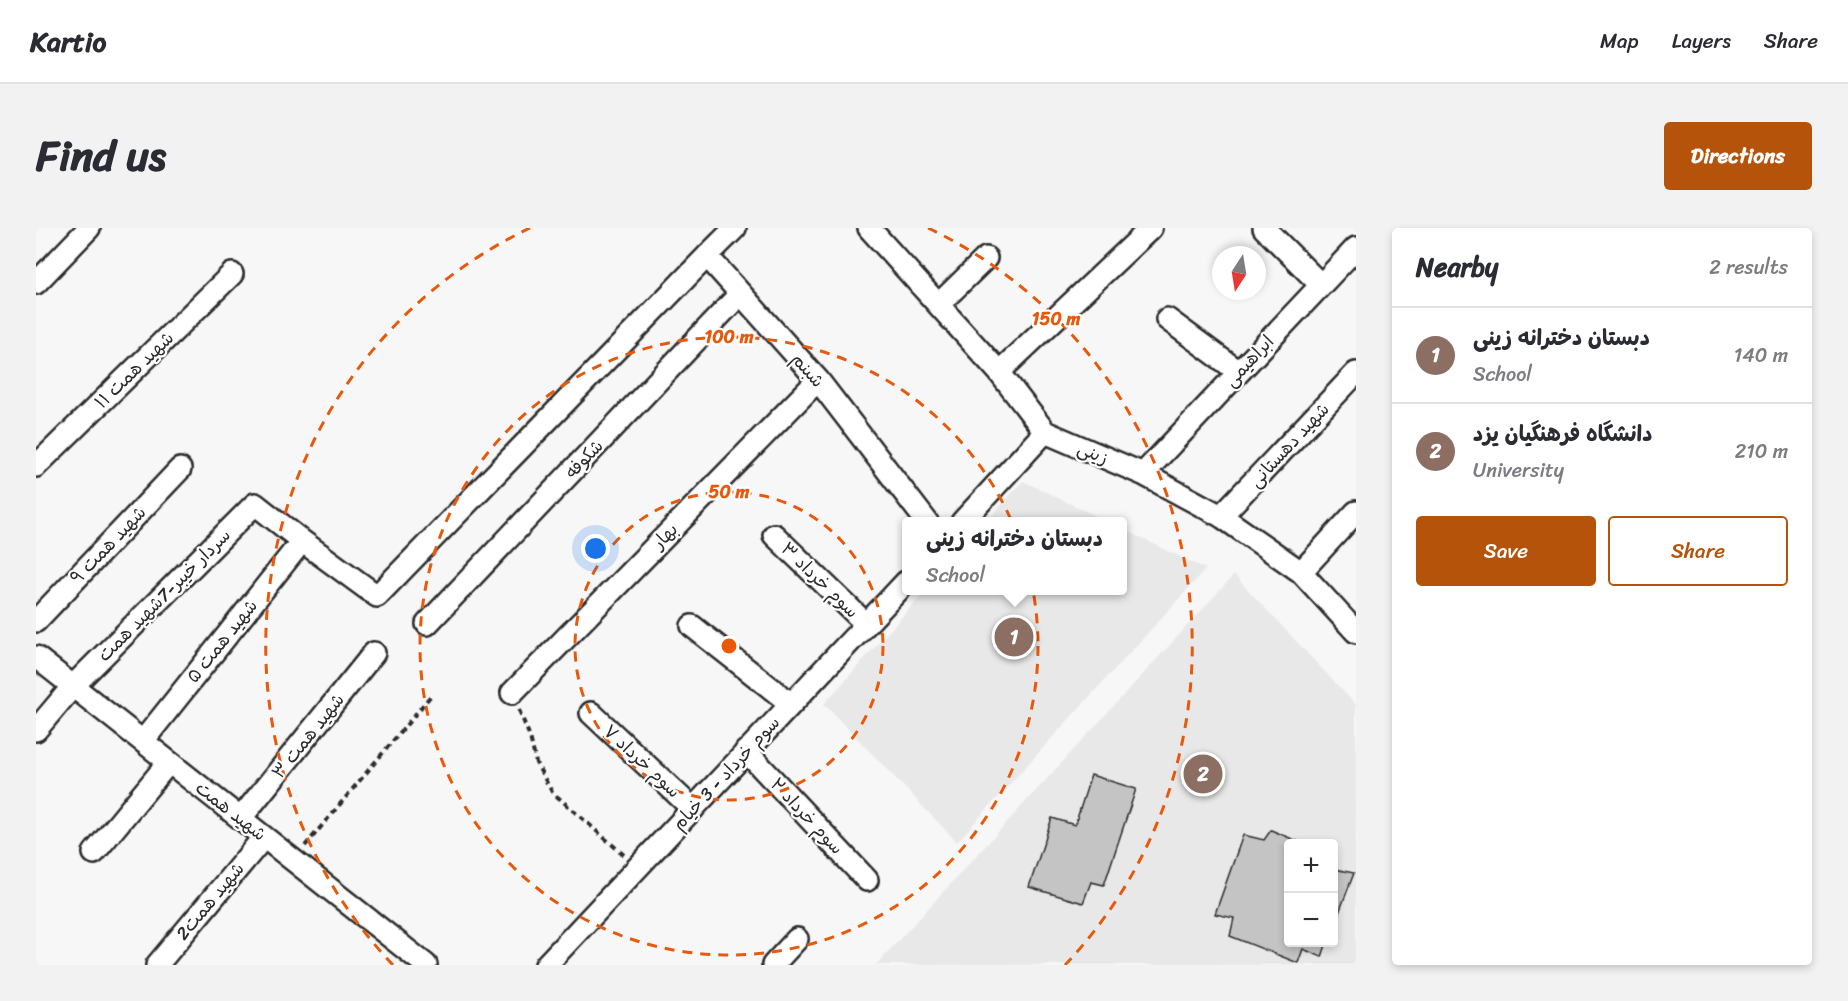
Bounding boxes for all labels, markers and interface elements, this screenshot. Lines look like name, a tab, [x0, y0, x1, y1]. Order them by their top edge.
text: Kartio	[30, 17, 106, 66]
text: Map	[1600, 22, 1639, 60]
text: Layers	[1672, 22, 1731, 60]
text: Share	[1764, 22, 1818, 60]
text: Find us	[36, 119, 166, 193]
button: Directions	[1664, 122, 1812, 190]
text: Nearby	[1416, 244, 1498, 290]
north arrow	[1212, 246, 1266, 300]
text: 2 results	[1709, 250, 1788, 285]
text: 150 m	[1032, 303, 1080, 335]
text: دبستان دخترانه زینی	[1473, 318, 1650, 357]
text: 100 m	[705, 321, 754, 353]
street label: شهید همت ۱۱	[86, 323, 182, 417]
street label: ابراهیمی	[1216, 327, 1282, 395]
text: 1	[1431, 338, 1440, 373]
text: 140 m	[1734, 338, 1788, 373]
street label: شبنم	[783, 345, 833, 395]
text: School	[1473, 357, 1532, 392]
street label: شهید دهستانی	[1241, 395, 1337, 495]
text: دانشگاه فرهنگیان یزد	[1473, 414, 1652, 453]
street label: شکوفه	[557, 431, 611, 487]
street label: زینی	[1072, 432, 1114, 474]
text: 2	[1430, 434, 1441, 469]
text: 210 m	[1735, 434, 1788, 469]
text: University	[1473, 453, 1564, 488]
text: 50 m	[709, 476, 750, 508]
street label: شهید همت ۹	[62, 498, 154, 592]
street label: بهار	[643, 515, 686, 558]
button: Save	[1416, 516, 1596, 586]
button: Share	[1608, 516, 1788, 586]
popup	[902, 517, 1127, 595]
text: دبستان دخترانه زینی	[926, 519, 1103, 558]
street label: سردار خیبر-7شهید همت	[89, 520, 239, 670]
your location	[581, 534, 610, 563]
street label: سوم خرداد ۳	[773, 534, 867, 626]
text: School	[926, 558, 985, 593]
street label: شهید همت ۵	[178, 592, 266, 690]
pin: 1	[994, 614, 1034, 660]
centre of rings	[719, 636, 739, 656]
street label: شهید همت ۳	[263, 686, 353, 786]
street label: سوم خرداد - 3 خیام	[664, 708, 788, 838]
street label: سوم خرداد ۷	[595, 716, 689, 806]
pin: 2	[1184, 752, 1222, 796]
street label: سوم خرداد ۲	[762, 770, 852, 862]
street label: شهید همت	[188, 773, 274, 849]
map controls	[1284, 839, 1338, 947]
button: +	[1284, 839, 1338, 893]
street label: 2شهید همت	[168, 855, 252, 947]
button: −	[1284, 893, 1338, 947]

